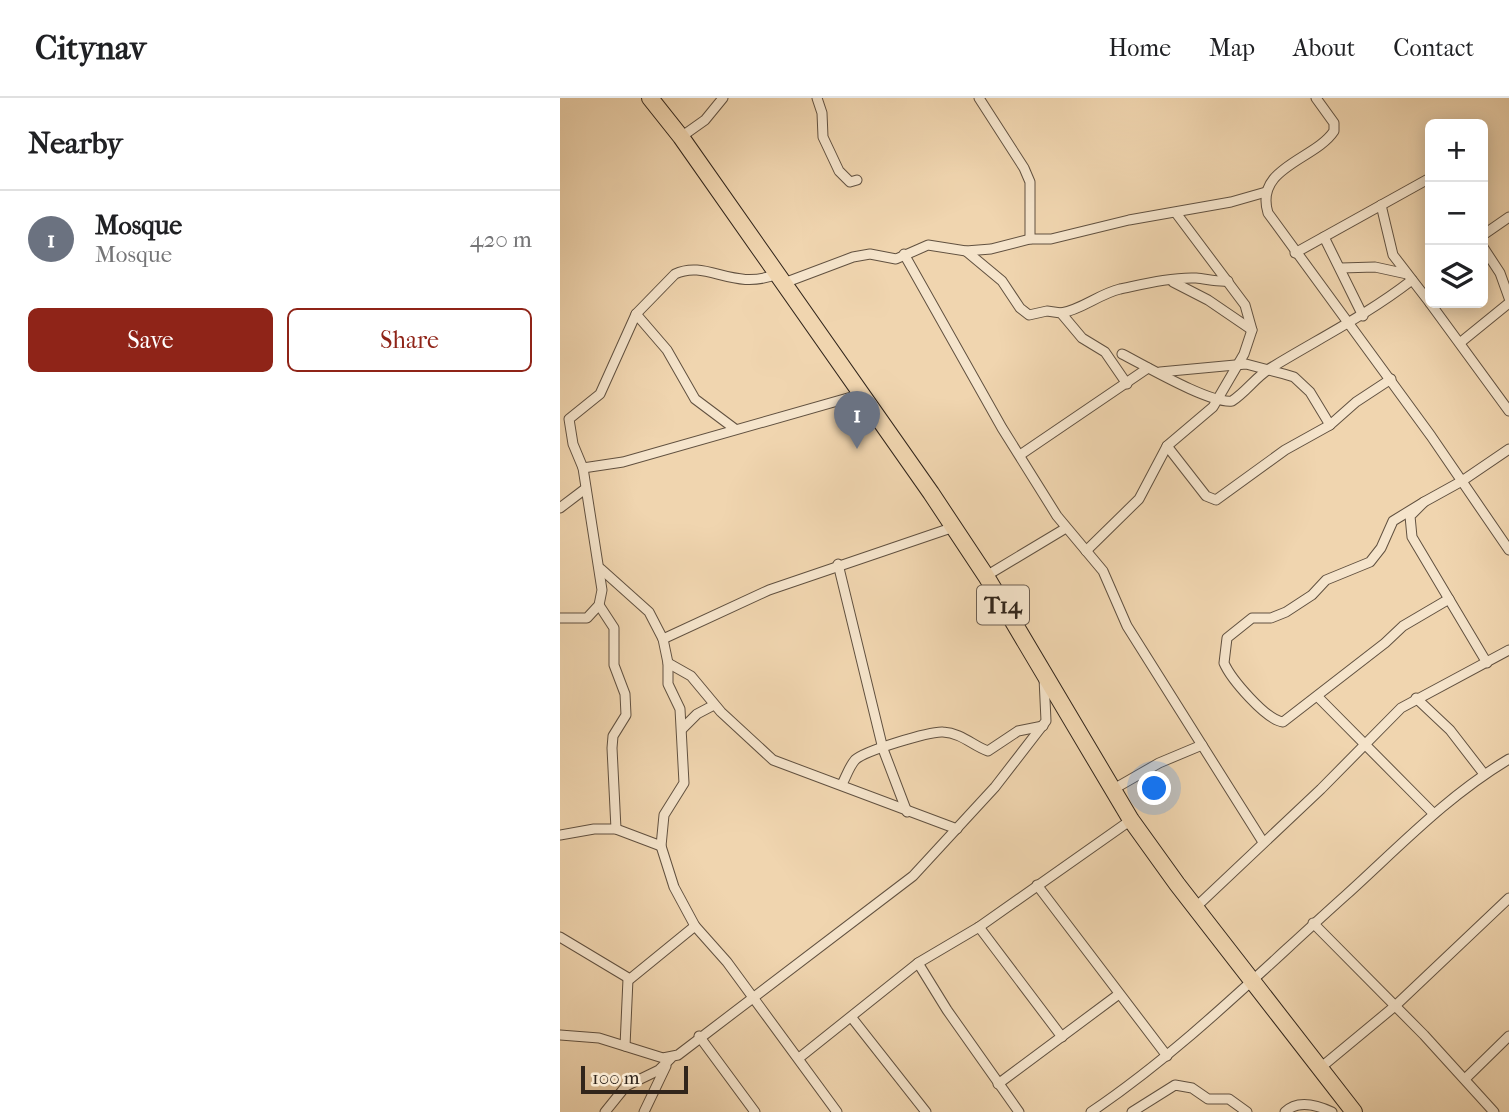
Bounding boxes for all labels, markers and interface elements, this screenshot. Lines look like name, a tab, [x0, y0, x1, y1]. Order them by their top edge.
text: Citynav	[35, 29, 146, 68]
text: Home	[1109, 34, 1171, 62]
text: Map	[1209, 34, 1255, 62]
text: About	[1293, 34, 1355, 62]
text: Contact	[1393, 34, 1474, 62]
map controls	[1425, 119, 1488, 308]
button: +	[1425, 119, 1488, 182]
text: Nearby	[28, 126, 123, 161]
button: −	[1425, 182, 1488, 245]
text: Mosque	[95, 210, 182, 241]
text: 1	[47, 226, 55, 253]
text: 420 m	[470, 226, 532, 253]
text: Mosque	[95, 241, 172, 268]
button: layers	[1425, 245, 1488, 308]
button: Save	[28, 308, 273, 372]
button: Share	[287, 308, 532, 372]
pin: 1	[834, 391, 880, 449]
road number: T14	[977, 586, 1029, 624]
your location	[1137, 771, 1171, 805]
scale bar	[581, 1063, 688, 1095]
text: 100 m	[592, 1067, 640, 1089]

